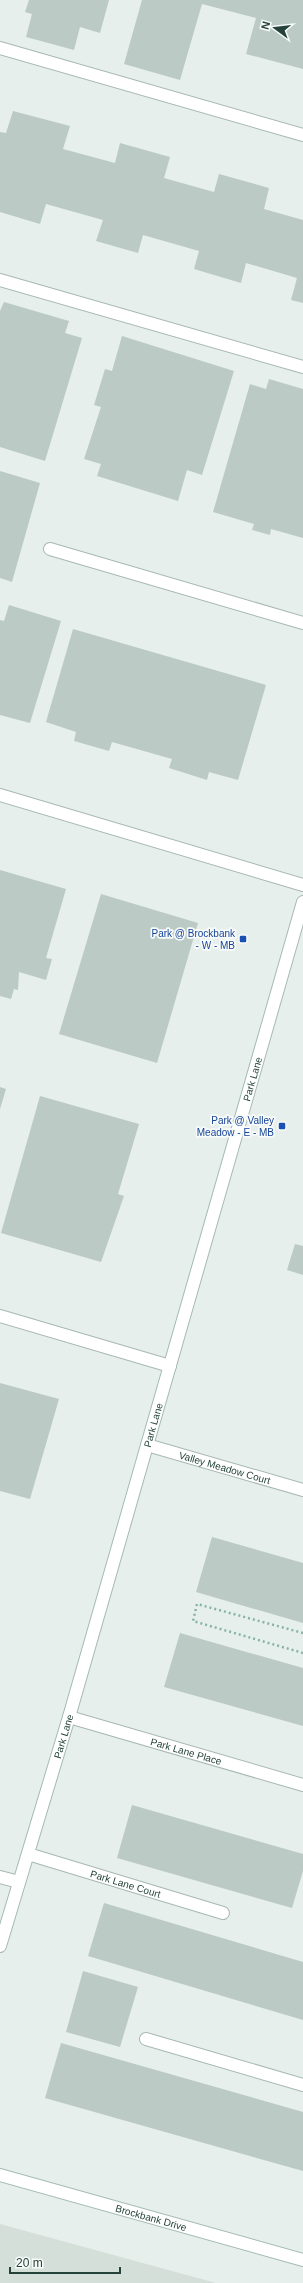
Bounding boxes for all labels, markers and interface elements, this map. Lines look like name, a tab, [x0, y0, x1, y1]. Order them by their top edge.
north arrow	[255, 8, 295, 48]
text: N	[259, 20, 272, 31]
place label: Park @ Brockbank - W - MB	[151, 928, 236, 951]
marker: Park @ Brockbank - W - MB	[238, 934, 248, 944]
street label: Park Lane	[241, 1055, 264, 1103]
place label: Park @ Valley Meadow - E - MB	[197, 1115, 274, 1138]
marker: Park @ Valley Meadow - E - MB	[277, 1121, 287, 1131]
street label: Park Lane	[142, 1401, 165, 1449]
street label: Valley Meadow Court	[178, 1450, 272, 1486]
street label: Park Lane	[52, 1713, 76, 1760]
street label: Park Lane Place	[149, 1736, 223, 1767]
street label: Park Lane Court	[89, 1868, 162, 1900]
street label: Brockbank Drive	[114, 2203, 188, 2233]
scale bar	[10, 2249, 120, 2275]
text: 20 m	[16, 2256, 43, 2270]

